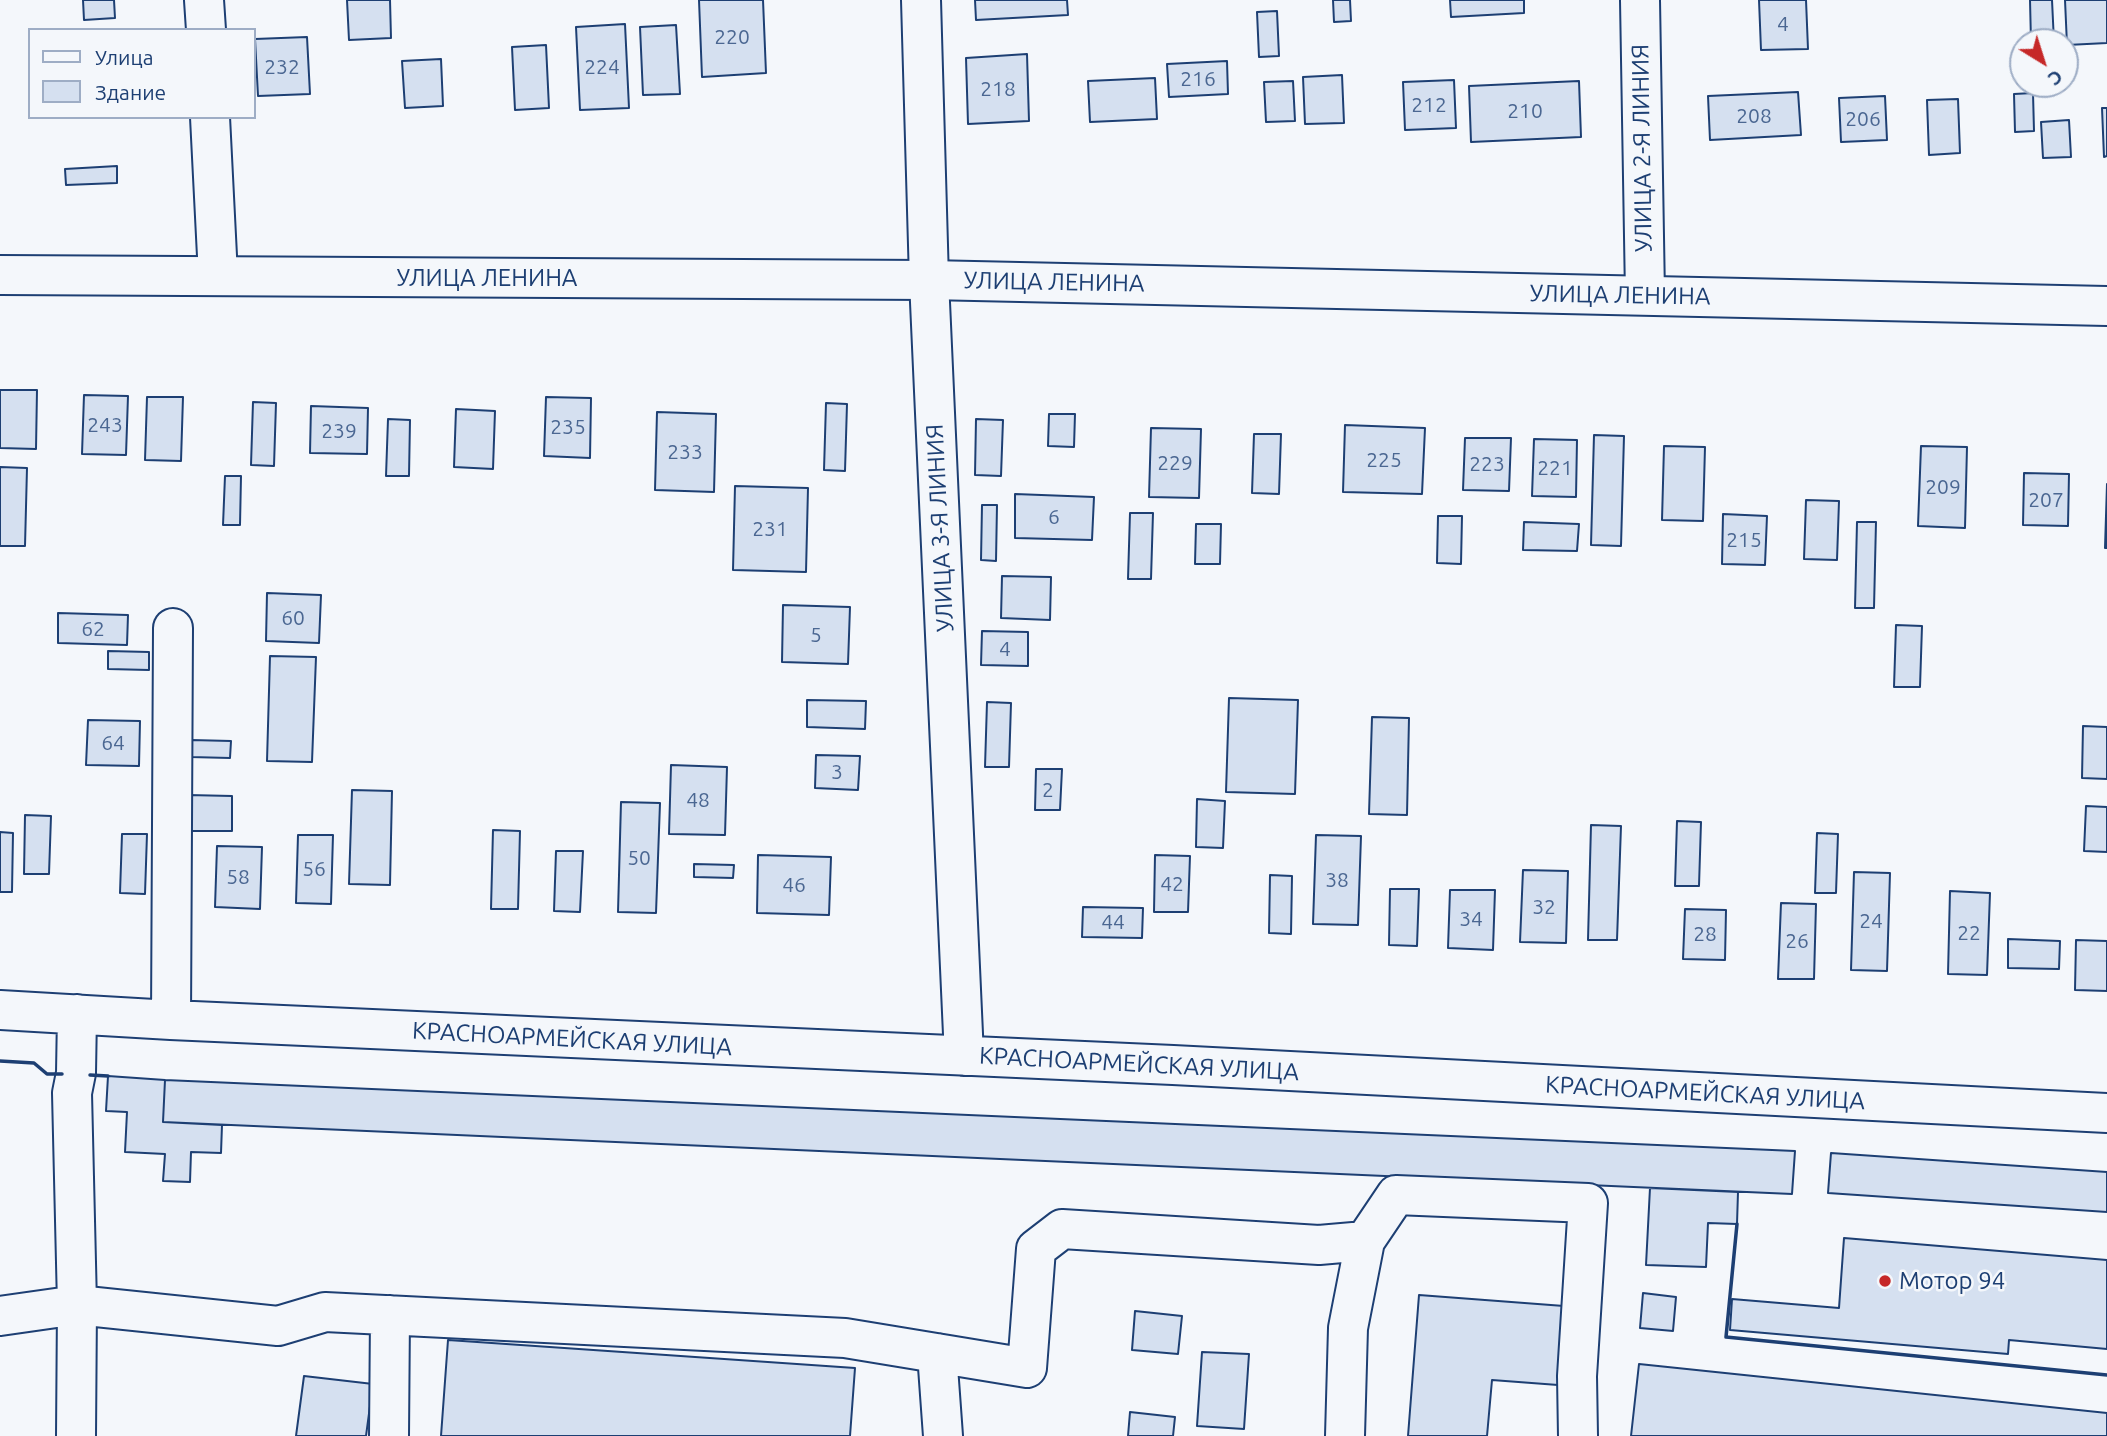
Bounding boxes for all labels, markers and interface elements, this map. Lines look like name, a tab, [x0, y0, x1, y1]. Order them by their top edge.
house number: 4	[1777, 11, 1789, 37]
house number: 220	[714, 24, 750, 50]
legend	[28, 28, 256, 119]
north arrow	[2009, 28, 2079, 98]
street label: УЛИЦА 2-Я ЛИНИЯ	[1626, 44, 1658, 252]
text: Улица	[95, 45, 153, 69]
house number: 232	[264, 54, 300, 80]
house number: 224	[584, 54, 620, 80]
house number: 216	[1180, 66, 1216, 92]
text: С	[2044, 66, 2067, 90]
house number: 218	[980, 76, 1016, 102]
text: Здание	[95, 80, 166, 104]
house number: 212	[1411, 92, 1447, 118]
house number: 210	[1507, 98, 1543, 124]
house number: 208	[1736, 103, 1772, 129]
house number: 206	[1845, 106, 1881, 132]
street label: УЛИЦА ЛЕНИНА	[397, 264, 577, 292]
street label: УЛИЦА ЛЕНИНА	[963, 266, 1145, 298]
street label: УЛИЦА ЛЕНИНА	[1529, 279, 1711, 311]
house number: 243	[87, 412, 123, 438]
house number: 235	[550, 414, 586, 440]
house number: 239	[321, 418, 357, 444]
street label: УЛИЦА 3-Я ЛИНИЯ	[920, 423, 960, 633]
house number: 233	[667, 439, 703, 465]
house number: 225	[1366, 447, 1402, 473]
house number: 229	[1157, 450, 1193, 476]
house number: 223	[1469, 451, 1505, 477]
house number: 221	[1537, 455, 1573, 481]
house number: 209	[1925, 474, 1961, 500]
house number: 207	[2028, 487, 2064, 513]
house number: 6	[1048, 504, 1060, 530]
house number: 231	[752, 516, 788, 542]
house number: 215	[1726, 527, 1762, 553]
house number: 60	[281, 605, 305, 631]
house number: 62	[81, 616, 105, 642]
house number: 5	[810, 622, 822, 648]
house number: 4	[999, 636, 1011, 662]
house number: 64	[101, 730, 125, 756]
house number: 3	[831, 759, 843, 785]
house number: 2	[1042, 777, 1054, 803]
house number: 48	[686, 787, 710, 813]
house number: 50	[627, 845, 651, 871]
house number: 56	[302, 856, 326, 882]
house number: 58	[226, 864, 250, 890]
house number: 38	[1325, 867, 1349, 893]
house number: 42	[1160, 871, 1184, 897]
house number: 46	[782, 872, 806, 898]
house number: 32	[1532, 894, 1556, 920]
house number: 34	[1459, 906, 1483, 932]
house number: 24	[1859, 908, 1883, 934]
house number: 44	[1101, 909, 1125, 935]
house number: 22	[1957, 920, 1981, 946]
house number: 28	[1693, 921, 1717, 947]
house number: 26	[1785, 928, 1809, 954]
street label: КРАСНОАРМЕЙСКАЯ УЛИЦА	[411, 1016, 733, 1062]
street label: КРАСНОАРМЕЙСКАЯ УЛИЦА	[978, 1041, 1300, 1087]
street label: КРАСНОАРМЕЙСКАЯ УЛИЦА	[1544, 1070, 1866, 1116]
place label: Мотор 94	[1899, 1267, 2005, 1295]
marker: Мотор 94	[1877, 1273, 1893, 1289]

